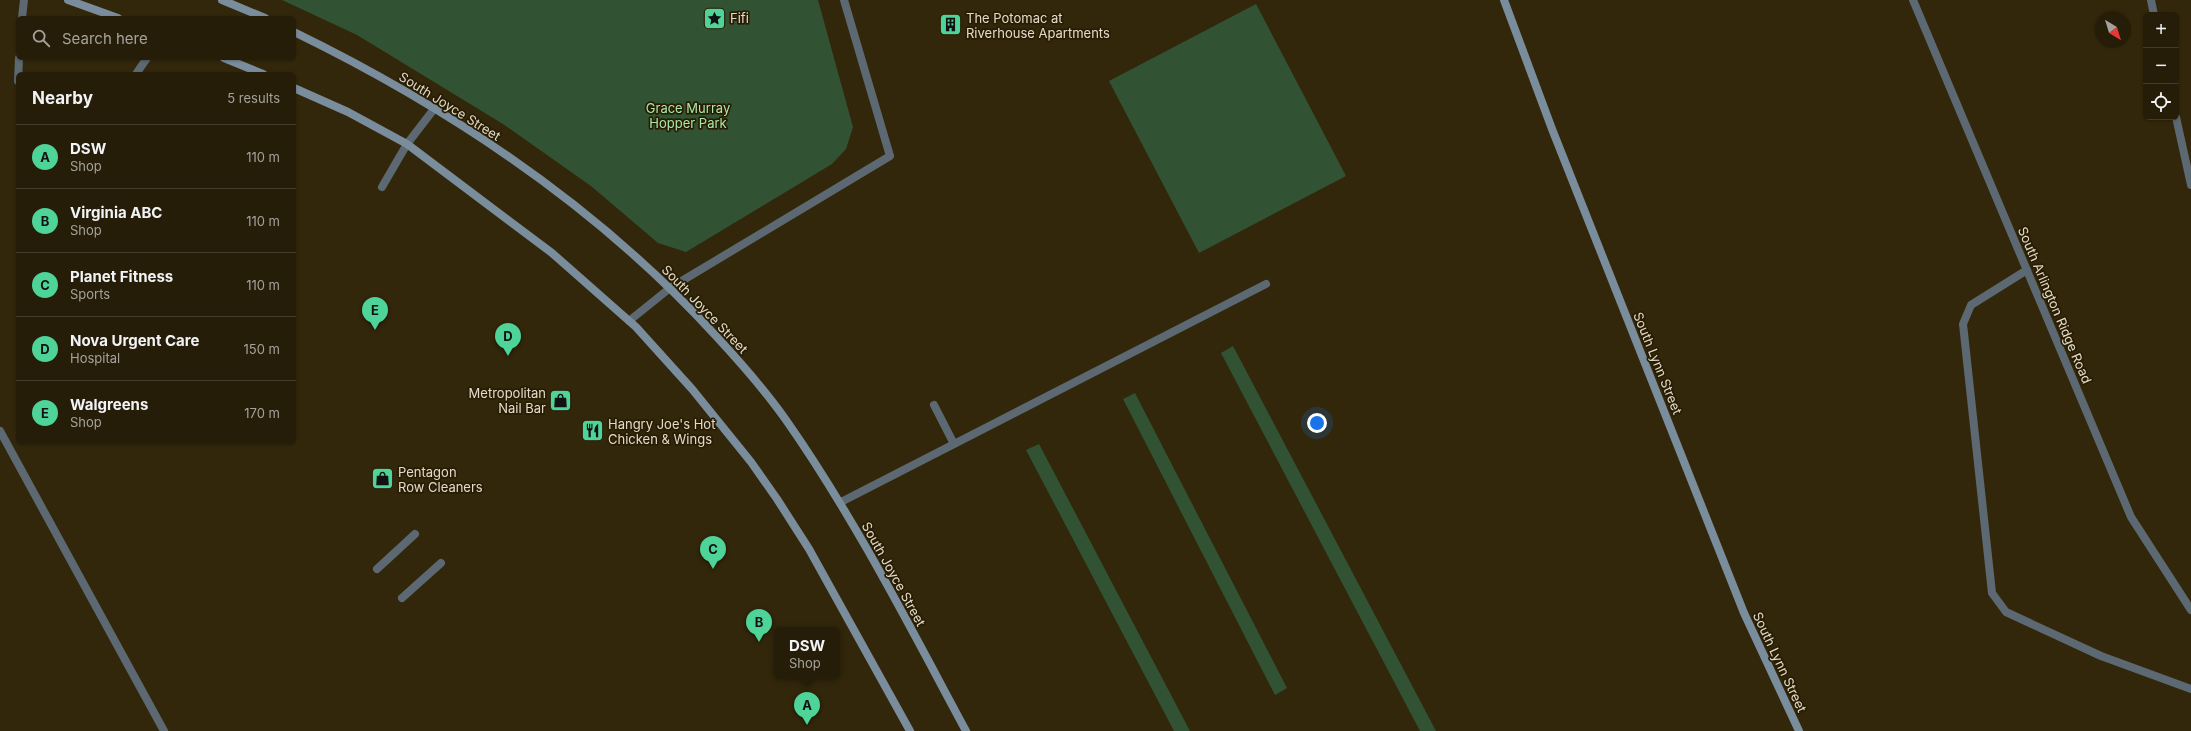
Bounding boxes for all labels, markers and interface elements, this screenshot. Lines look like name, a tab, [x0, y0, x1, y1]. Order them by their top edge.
place icon: Fifi	[702, 5, 728, 31]
place label: Fifi	[730, 10, 749, 26]
place label: The Potomac at Riverhouse Apartments	[966, 10, 1110, 41]
building icon: The Potomac at Riverhouse Apartments	[937, 12, 963, 38]
north arrow	[2095, 12, 2131, 48]
map controls	[2143, 12, 2179, 120]
button: +	[2143, 12, 2179, 48]
search box	[16, 16, 296, 60]
icon: search	[30, 27, 52, 49]
text: Search here	[62, 29, 148, 48]
button: −	[2143, 48, 2179, 84]
street label: South Joyce Street	[396, 68, 504, 144]
button: locate	[2143, 84, 2179, 120]
text: Nearby	[32, 88, 93, 108]
text: 5 results	[227, 90, 280, 106]
park label: Grace Murray Hopper Park	[646, 100, 730, 131]
text: DSW	[70, 139, 106, 158]
text: A	[40, 149, 50, 165]
text: 110 m	[246, 149, 280, 165]
text: Shop	[70, 158, 102, 174]
text: Virginia ABC	[70, 203, 162, 222]
text: B	[41, 213, 49, 229]
text: 110 m	[246, 213, 280, 229]
text: Shop	[70, 222, 102, 238]
street label: South Arlington Ridge Road	[2015, 224, 2095, 386]
street label: South Joyce Street	[659, 261, 751, 357]
text: Planet Fitness	[70, 267, 173, 286]
text: C	[40, 277, 50, 293]
text: 110 m	[246, 277, 280, 293]
text: Sports	[70, 286, 110, 302]
pin: E	[362, 297, 388, 330]
street label: South Lynn Street	[1630, 310, 1686, 416]
pin: D	[495, 323, 521, 356]
text: Nova Urgent Care	[70, 331, 199, 350]
text: D	[40, 341, 50, 357]
text: 150 m	[244, 341, 280, 357]
text: Hospital	[70, 350, 120, 366]
place label: Metropolitan Nail Bar	[469, 385, 546, 416]
shop icon: Metropolitan Nail Bar	[548, 387, 574, 413]
text: Walgreens	[70, 395, 148, 414]
text: E	[41, 405, 49, 421]
text: 170 m	[244, 405, 280, 421]
your location	[1307, 413, 1327, 433]
text: Shop	[70, 414, 102, 430]
place label: Hangry Joe's Hot Chicken & Wings	[608, 416, 715, 447]
restaurant icon: Hangry Joe's Hot Chicken & Wings	[580, 418, 606, 444]
place label: Pentagon Row Cleaners	[398, 464, 483, 495]
shop icon: Pentagon Row Cleaners	[370, 466, 396, 492]
street label: South Joyce Street	[859, 519, 929, 629]
pin: C	[700, 536, 726, 569]
pin: B	[746, 609, 772, 642]
street label: South Lynn Street	[1750, 609, 1810, 715]
popup	[774, 627, 840, 679]
text: DSW	[789, 636, 825, 655]
text: Shop	[789, 655, 821, 671]
pin: A	[794, 692, 820, 725]

